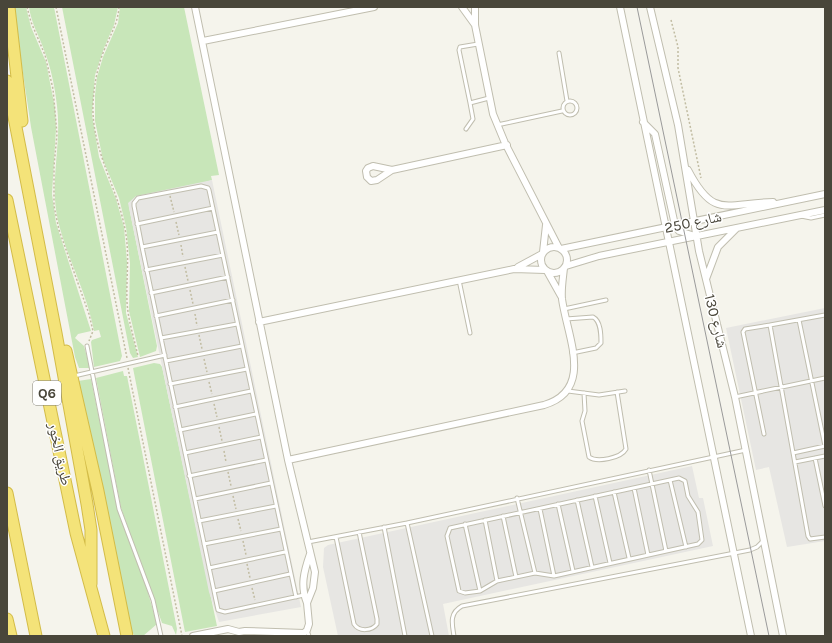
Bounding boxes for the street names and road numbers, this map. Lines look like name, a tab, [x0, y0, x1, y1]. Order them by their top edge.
street label: شارع 250	[663, 207, 724, 238]
street label: شارع 130	[700, 292, 731, 350]
road number: Q6	[33, 381, 61, 405]
street label: طريق الخور	[43, 420, 75, 487]

